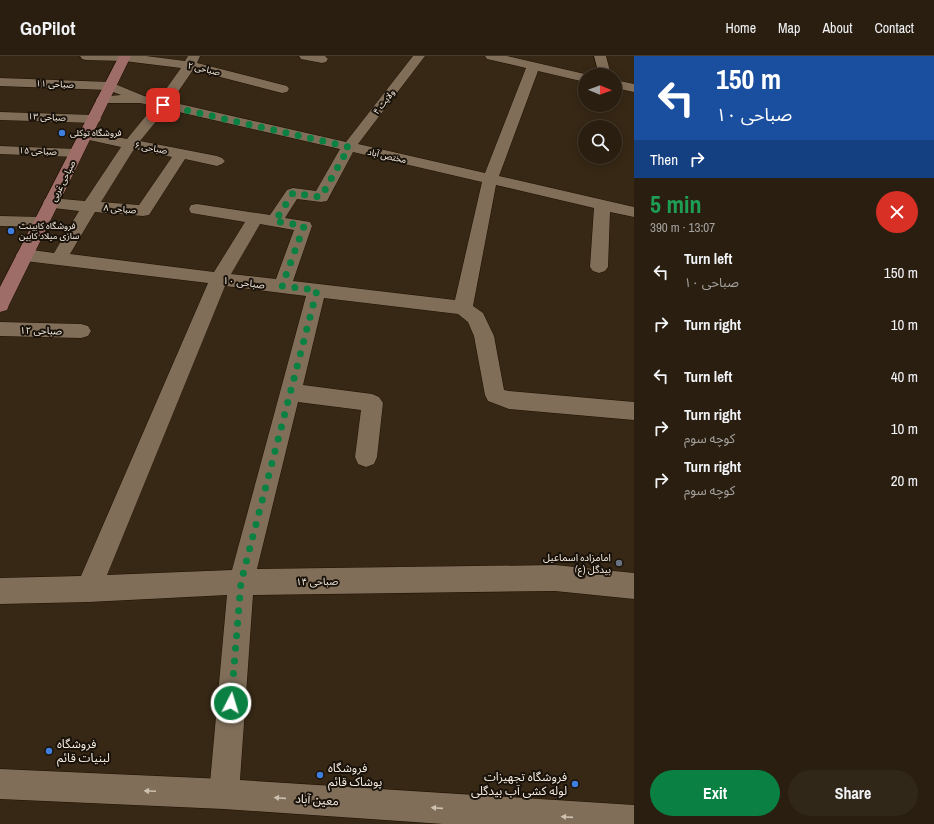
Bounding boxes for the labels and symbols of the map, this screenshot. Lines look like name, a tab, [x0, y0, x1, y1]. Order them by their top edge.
street label: صباحی ۲	[187, 59, 221, 79]
north arrow	[578, 68, 622, 112]
street label: صباحی ۱۱	[36, 77, 74, 91]
street label: ولایت ۴	[370, 87, 398, 117]
pin	[146, 88, 180, 122]
street label: صباحی ۱۳	[28, 110, 66, 124]
place label: فروشگاه توکلی	[70, 127, 122, 139]
marker: فروشگاه توکلی	[57, 128, 67, 138]
street label: صباحی ۶	[134, 139, 168, 157]
street label: صباحی ۱۵	[19, 144, 57, 158]
street label: مختص آباد	[366, 146, 408, 166]
street label: صباحی غربی	[48, 158, 78, 204]
street label: صباحی ۸	[103, 202, 137, 216]
place label: فروشگاه کابینت سازی میلاد کابین	[19, 220, 79, 242]
marker: فروشگاه کابینت سازی میلاد کابین	[6, 226, 16, 236]
street label: صباحی ۱۰	[222, 273, 266, 292]
street label: صباحی ۱۲	[20, 324, 62, 337]
place label: امامزاده اسماعیل (ع) بیدگل	[543, 551, 611, 577]
marker: امامزاده اسماعیل (ع) بیدگل	[614, 558, 624, 568]
street label: صباحی ۱۴	[296, 575, 338, 588]
position arrow	[210, 682, 252, 724]
place label: فروشگاه لبنیات قائم	[57, 736, 110, 767]
marker: فروشگاه لبنیات قائم	[44, 746, 54, 756]
place label: فروشگاه پوشاک قائم	[328, 760, 382, 791]
place label: فروشگاه تجهیزات لوله کشی آب بیدگلی	[471, 769, 567, 799]
marker: فروشگاه پوشاک قائم	[315, 770, 325, 780]
marker: فروشگاه تجهیزات لوله کشی آب بیدگلی	[570, 779, 580, 789]
one-way arrow	[144, 787, 156, 794]
street label: معین آباد	[295, 790, 339, 810]
one-way arrow	[274, 794, 286, 801]
one-way arrow	[430, 805, 443, 811]
one-way arrow	[561, 813, 573, 820]

